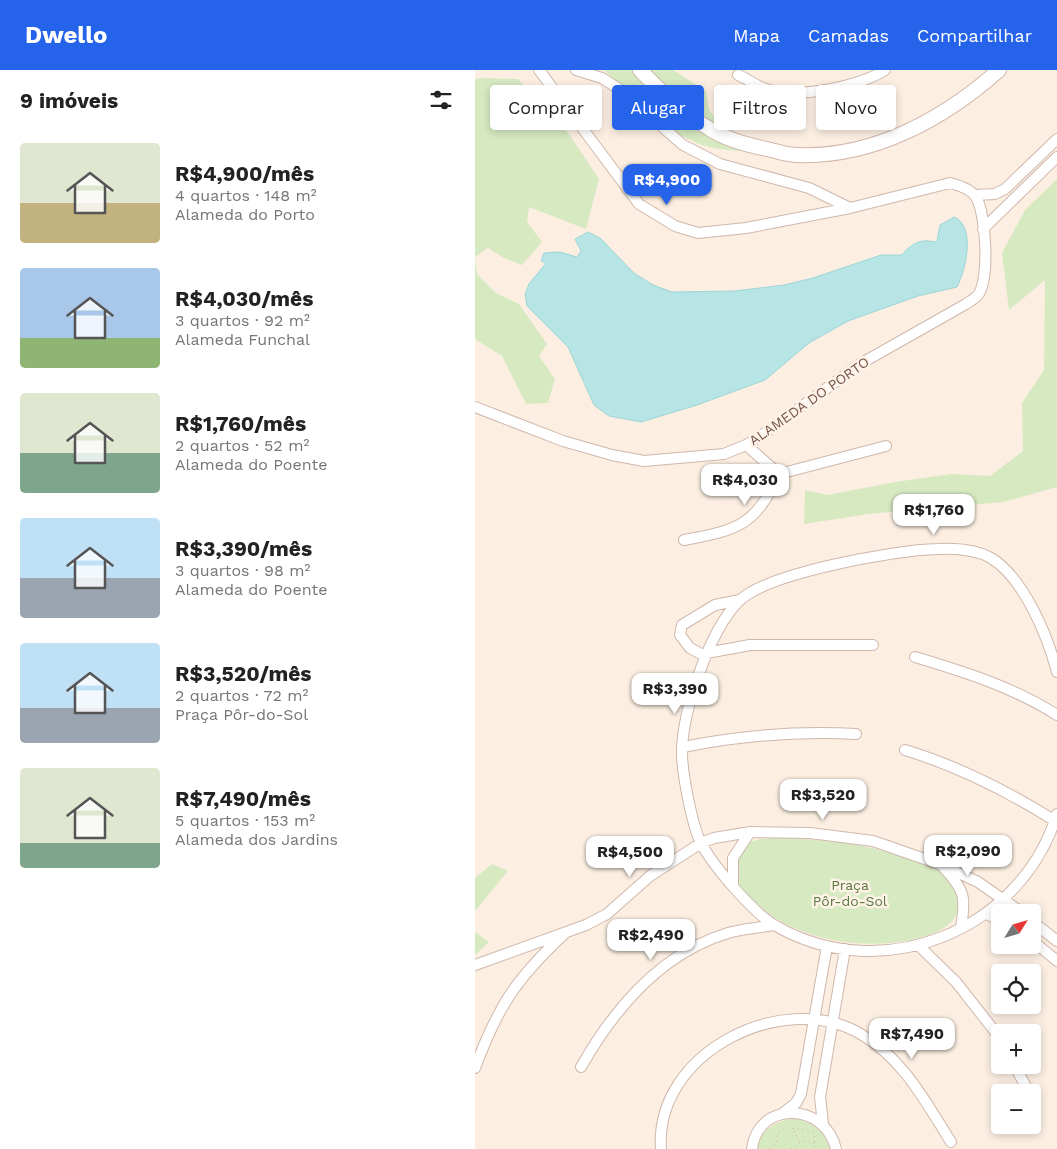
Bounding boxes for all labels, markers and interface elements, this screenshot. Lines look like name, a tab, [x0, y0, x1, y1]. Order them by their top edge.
text: Dwello	[25, 21, 107, 49]
text: Mapa	[733, 25, 780, 46]
text: Camadas	[808, 25, 889, 46]
text: Compartilhar	[917, 25, 1032, 46]
chip: Comprar	[490, 85, 602, 130]
chip: Alugar	[612, 85, 704, 130]
chip: Filtros	[714, 85, 806, 130]
chip: Novo	[816, 85, 896, 130]
icon: filters	[427, 86, 455, 114]
text: 9 imóveis	[20, 88, 118, 113]
text: R$4,900/mês	[175, 161, 314, 186]
icon: home	[60, 163, 120, 223]
pin: R$4,900	[621, 164, 713, 206]
text: R$4,900	[634, 170, 700, 189]
text: 4 quartos · 148 m²	[175, 186, 317, 205]
text: Alameda do Porto	[175, 205, 315, 224]
text: R$4,030/mês	[175, 286, 313, 311]
icon: home	[60, 288, 120, 348]
text: 3 quartos · 92 m²	[175, 311, 310, 330]
text: Alameda Funchal	[175, 330, 310, 349]
street label: ALAMEDA DO PORTO	[746, 353, 872, 449]
text: R$1,760/mês	[175, 411, 306, 436]
icon: home	[60, 413, 120, 473]
text: 2 quartos · 52 m²	[175, 436, 309, 455]
text: Alameda do Poente	[175, 455, 327, 474]
pin: R$4,030	[699, 464, 791, 506]
text: R$4,030	[712, 470, 778, 489]
pin: R$1,760	[888, 494, 980, 536]
text: R$1,760	[904, 500, 964, 519]
text: R$3,390/mês	[175, 536, 312, 561]
icon: home	[60, 538, 120, 598]
text: 3 quartos · 98 m²	[175, 561, 310, 580]
text: Alameda do Poente	[175, 580, 327, 599]
text: R$3,520/mês	[175, 661, 312, 686]
icon: home	[60, 663, 120, 723]
pin: R$3,390	[629, 672, 721, 715]
text: R$3,390	[642, 679, 708, 698]
text: 2 quartos · 72 m²	[175, 686, 308, 705]
text: Praça Pôr-do-Sol	[175, 705, 308, 724]
pin: R$3,520	[777, 778, 869, 821]
text: R$3,520	[791, 785, 855, 804]
text: R$7,490/mês	[175, 786, 311, 811]
icon: home	[60, 788, 120, 848]
text: 5 quartos · 153 m²	[175, 811, 315, 830]
text: Alameda dos Jardins	[175, 830, 338, 849]
pin: R$2,090	[922, 834, 1014, 877]
pin: R$4,500	[584, 836, 676, 878]
text: R$2,090	[935, 841, 1001, 860]
text: R$4,500	[597, 842, 663, 861]
park label: Praça Pôr-do-Sol	[813, 877, 888, 909]
north arrow	[991, 904, 1041, 954]
map controls	[991, 904, 1041, 1134]
pin: R$2,490	[605, 918, 697, 961]
text: R$2,490	[618, 925, 684, 944]
button: locate	[991, 964, 1041, 1014]
pin: R$7,490	[866, 1018, 958, 1060]
text: R$7,490	[880, 1024, 944, 1043]
button: +	[991, 1024, 1041, 1074]
button: −	[991, 1084, 1041, 1134]

